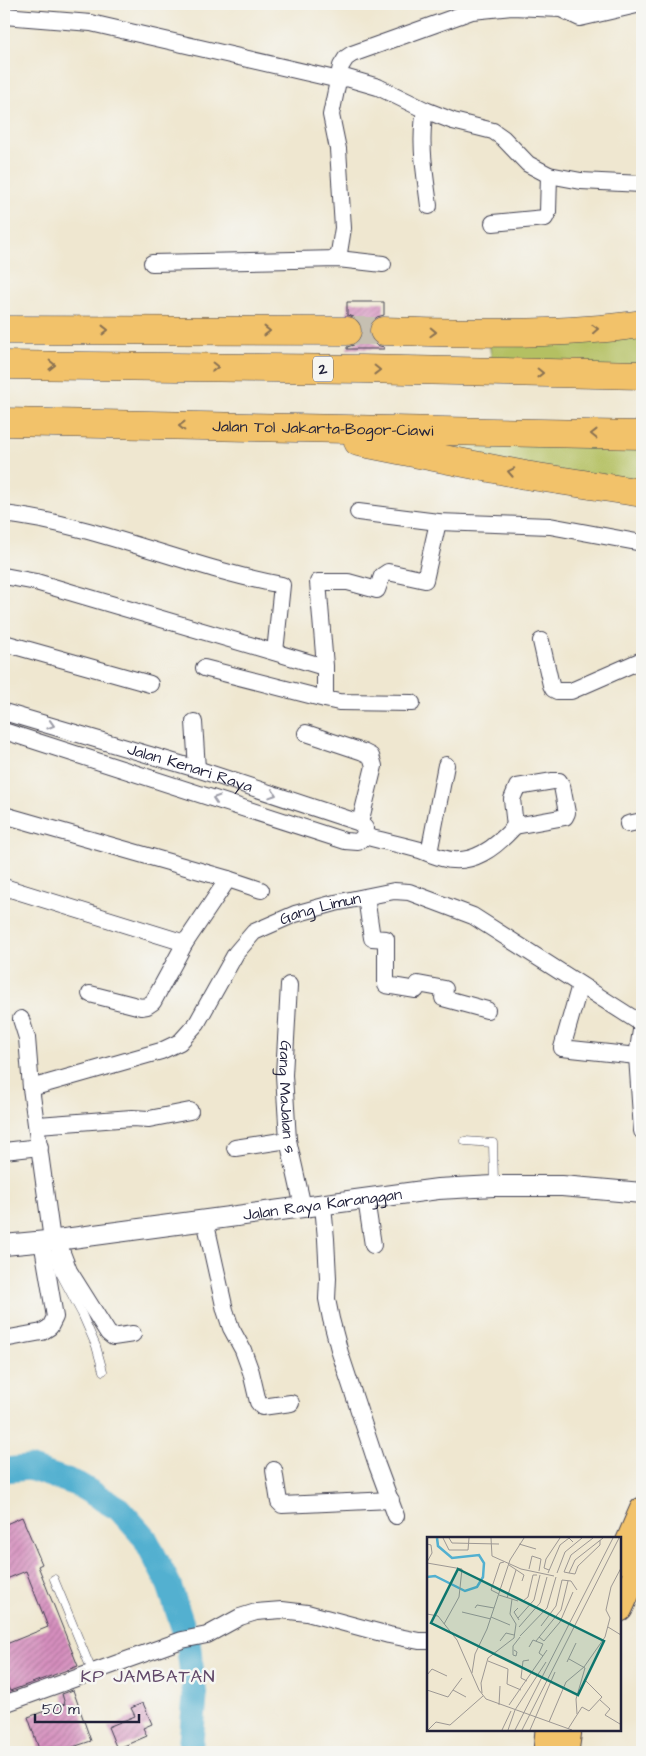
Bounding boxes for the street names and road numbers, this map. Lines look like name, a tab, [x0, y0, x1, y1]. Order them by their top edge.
road number: 2	[313, 356, 333, 382]
street label: Jalan Tol Jakarta–Bogor–Ciawi	[212, 415, 434, 442]
street label: Jalan Kenari Raya	[124, 738, 255, 798]
street label: Gang Limun	[276, 887, 363, 931]
street label: Gang MaJalan s	[272, 1040, 302, 1155]
street label: Jalan Raya Karanggan	[242, 1183, 403, 1226]

